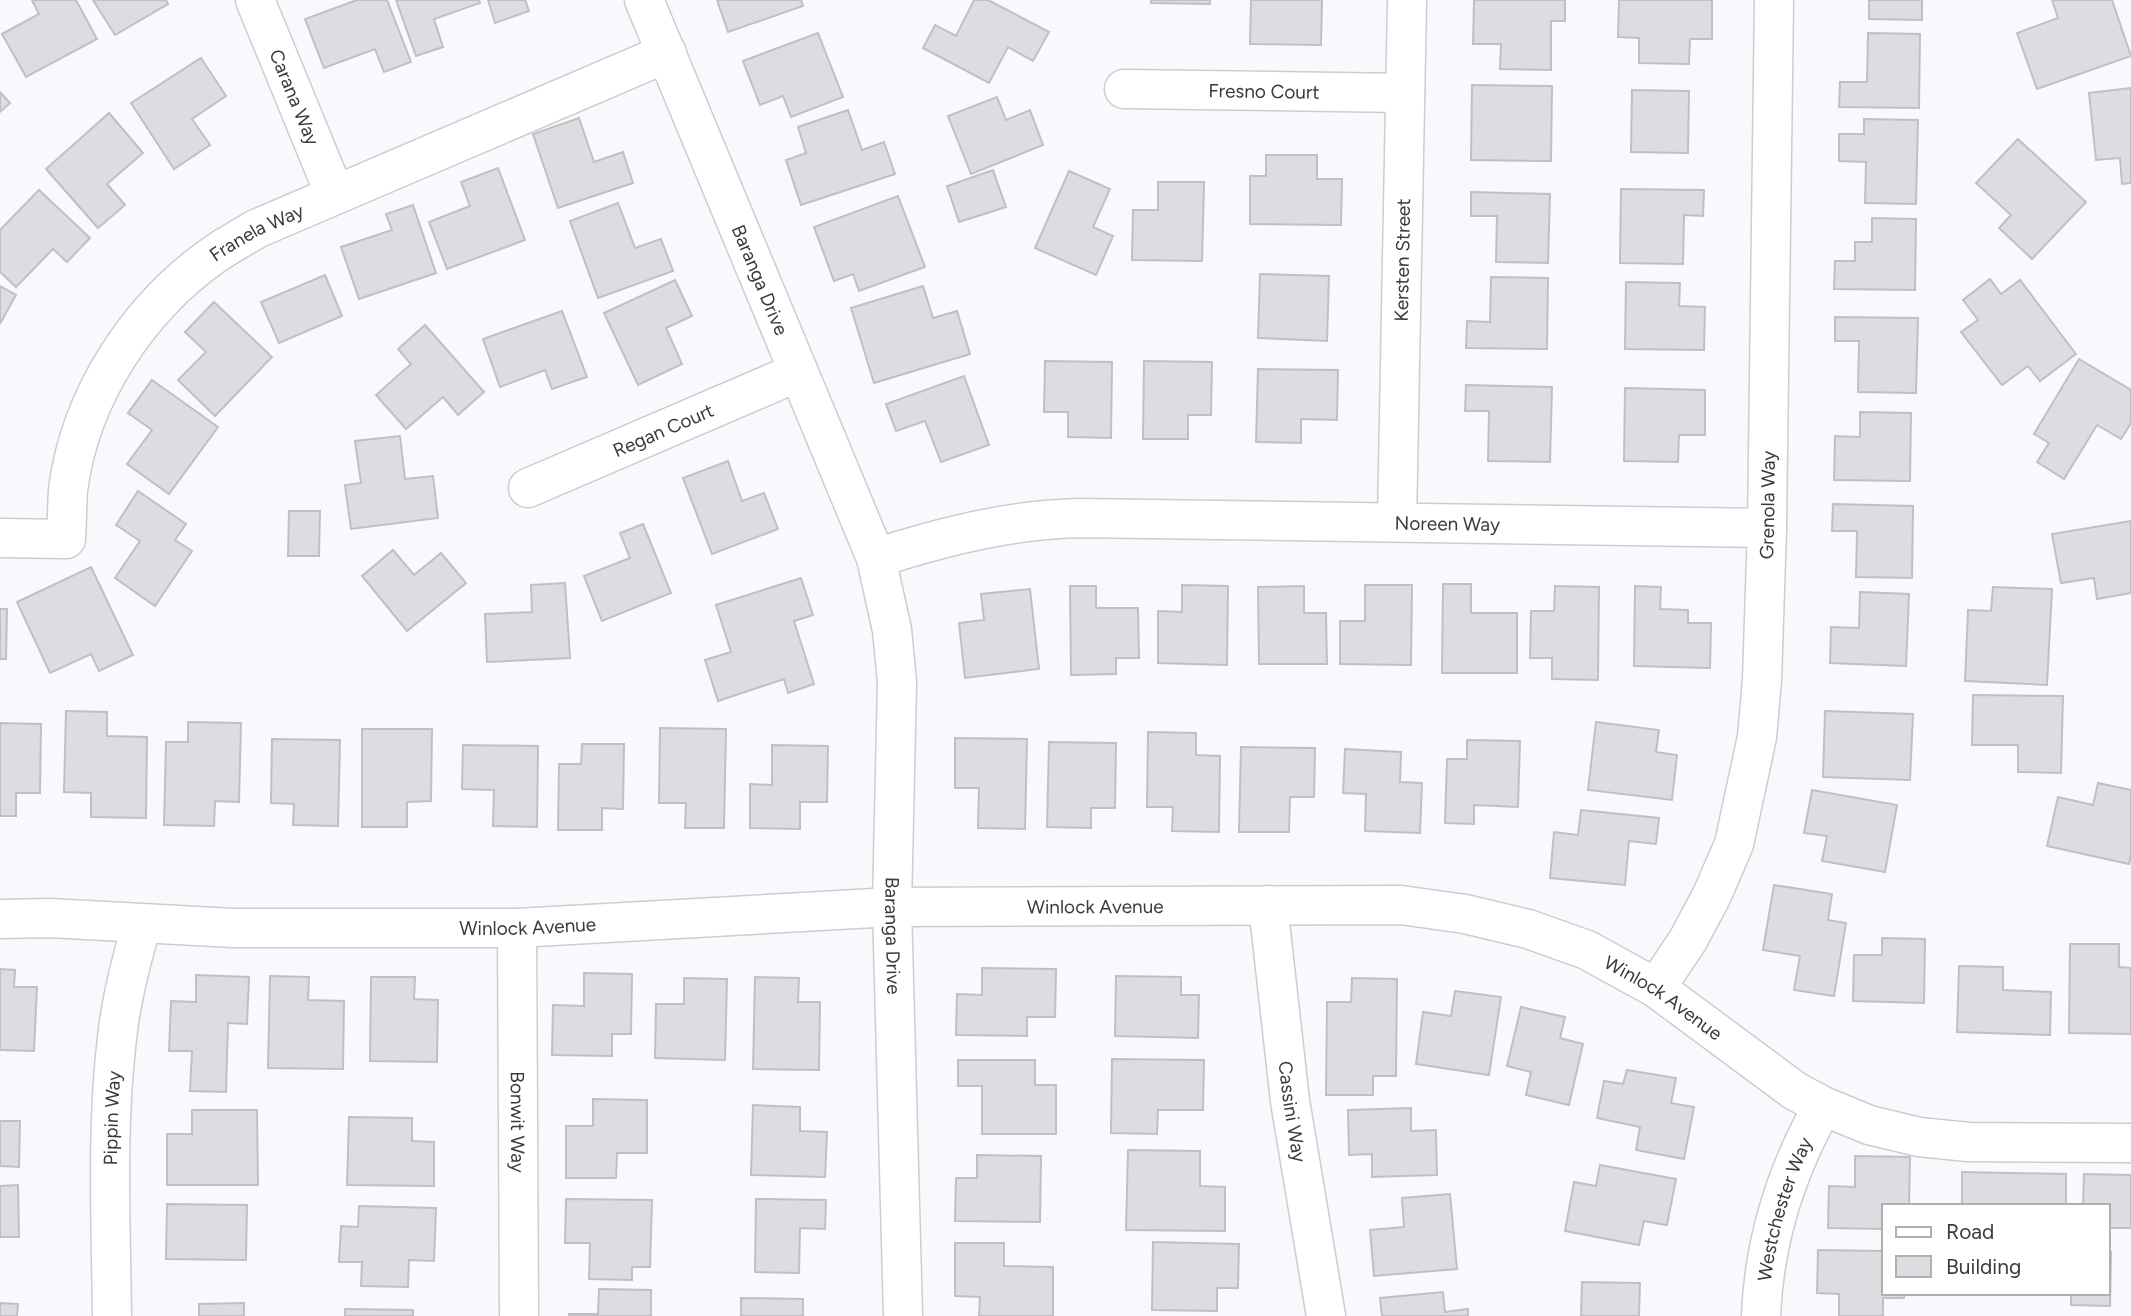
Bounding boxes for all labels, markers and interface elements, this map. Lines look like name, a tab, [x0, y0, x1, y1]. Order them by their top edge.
street label: Carana Way	[265, 46, 325, 149]
street label: Fresno Court	[1208, 79, 1320, 103]
street label: Kersten Street	[1389, 198, 1415, 322]
street label: Franela Way	[205, 199, 307, 266]
street label: Baranga Drive	[727, 221, 794, 338]
street label: Regan Court	[609, 398, 717, 462]
street label: Grenola Way	[1754, 451, 1780, 560]
street label: Noreen Way	[1395, 511, 1500, 536]
street label: Baranga Drive	[880, 877, 906, 995]
street label: Winlock Avenue	[1027, 894, 1164, 918]
street label: Winlock Avenue	[459, 912, 597, 940]
street label: Winlock Avenue	[1600, 950, 1727, 1045]
street label: Cassini Way	[1274, 1060, 1312, 1164]
street label: Pippin Way	[99, 1070, 125, 1165]
street label: Bonwit Way	[506, 1071, 530, 1173]
street label: Westchester Way	[1752, 1133, 1817, 1283]
legend	[1882, 1204, 2110, 1295]
text: Road	[1946, 1219, 1994, 1244]
text: Building	[1946, 1254, 2021, 1279]

